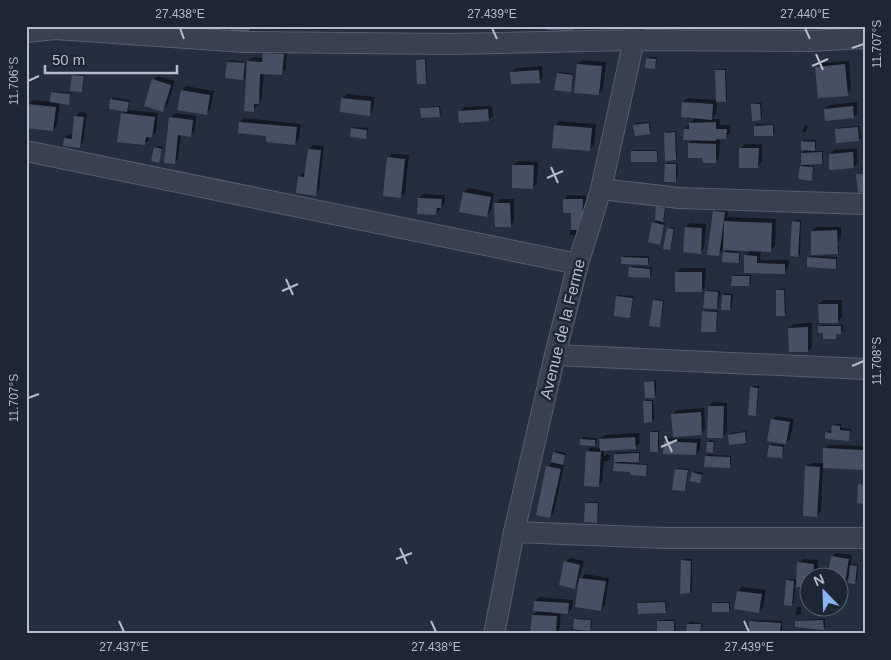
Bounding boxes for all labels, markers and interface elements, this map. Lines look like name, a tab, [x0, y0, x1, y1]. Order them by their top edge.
text: 27.438°E	[155, 7, 205, 21]
text: 27.439°E	[467, 7, 517, 21]
text: 27.440°E	[780, 7, 830, 21]
text: 11.707°S	[870, 20, 884, 68]
scale bar	[45, 42, 178, 74]
text: 50 m	[52, 51, 85, 68]
text: 11.706°S	[7, 57, 21, 105]
street label: Avenue de la Ferme	[537, 257, 588, 401]
text: 11.708°S	[870, 337, 884, 385]
text: 11.707°S	[7, 374, 21, 422]
north arrow	[798, 568, 848, 618]
text: N	[811, 571, 827, 589]
text: 27.437°E	[99, 640, 149, 654]
text: 27.438°E	[411, 640, 461, 654]
text: 27.439°E	[724, 640, 774, 654]

